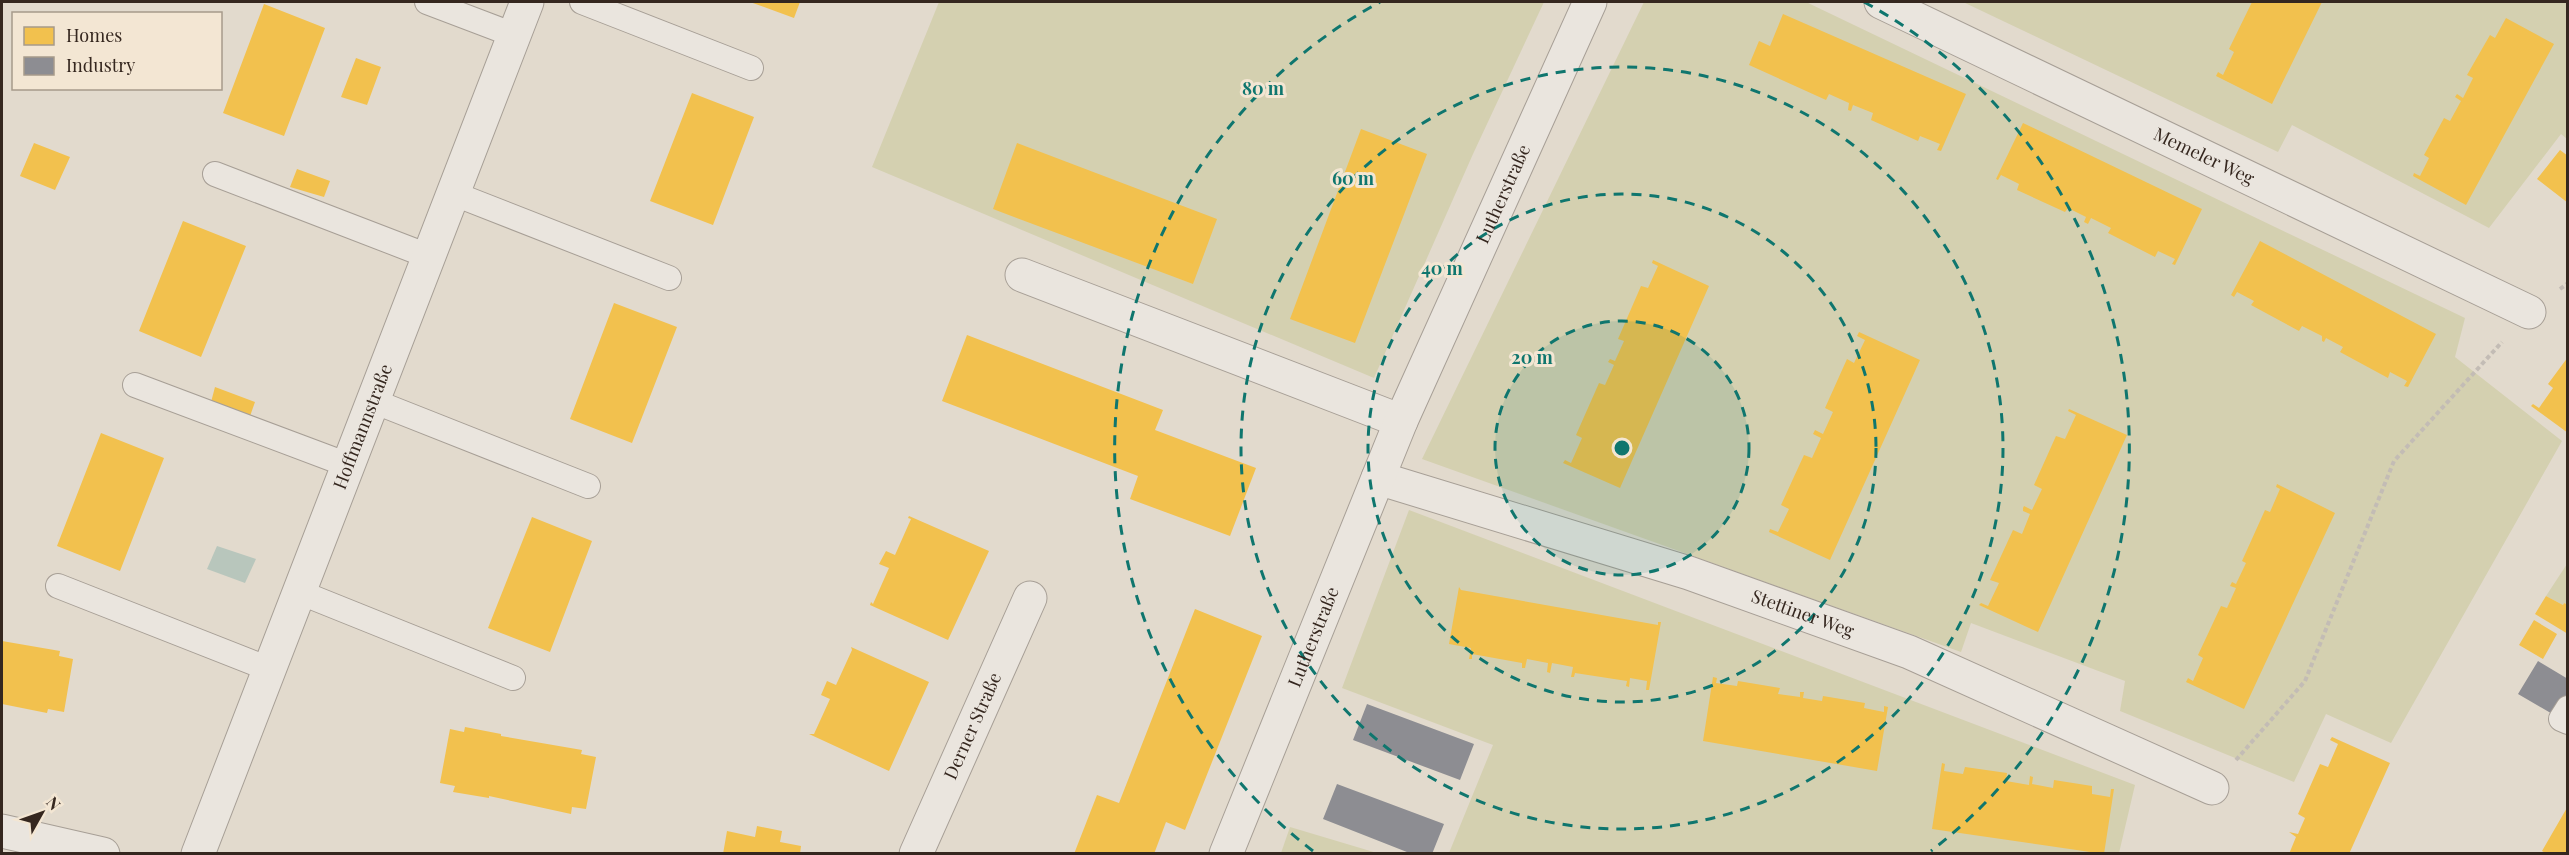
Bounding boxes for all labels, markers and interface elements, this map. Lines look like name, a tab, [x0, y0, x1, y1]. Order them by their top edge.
legend	[12, 12, 222, 90]
text: Homes	[66, 23, 122, 47]
text: Industry	[66, 53, 135, 77]
text: 80 m	[1242, 76, 1285, 100]
street label: Memeler Weg	[2150, 121, 2259, 190]
street label: Lutherstraße	[1470, 140, 1535, 247]
text: 60 m	[1332, 166, 1375, 190]
text: 40 m	[1421, 256, 1464, 280]
text: 20 m	[1511, 345, 1553, 369]
street label: Hoffmannstraße	[327, 360, 397, 492]
centre of rings	[1612, 438, 1632, 458]
street label: Lutherstraße	[1282, 583, 1344, 690]
street label: Stettiner Weg	[1748, 583, 1858, 643]
street label: Derner Straße	[938, 668, 1006, 783]
north arrow	[12, 783, 72, 843]
text: N	[42, 792, 66, 815]

